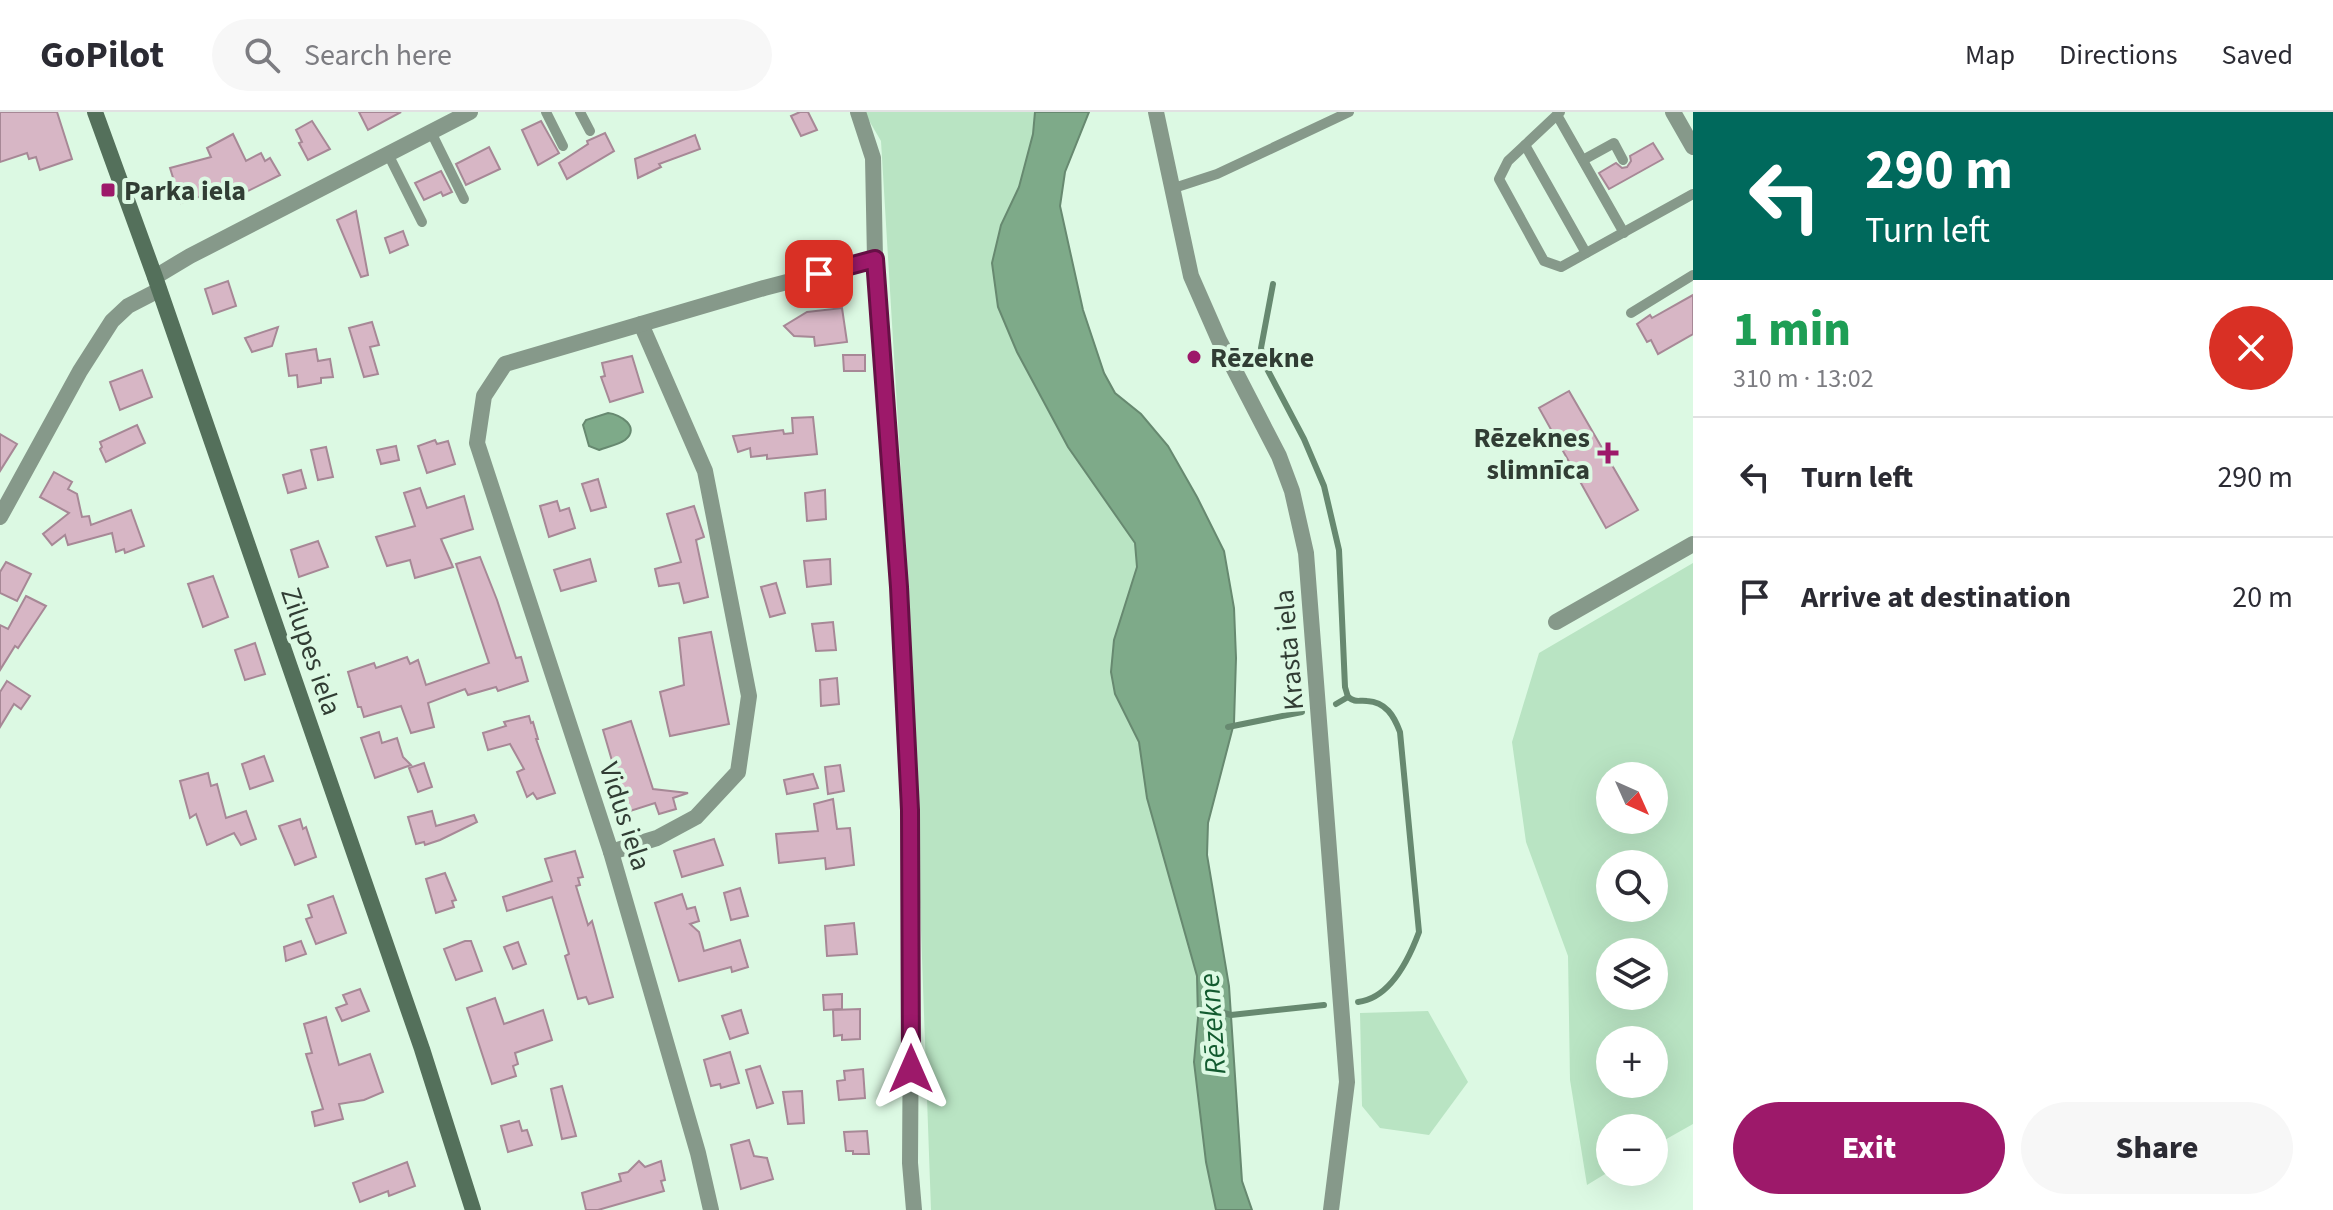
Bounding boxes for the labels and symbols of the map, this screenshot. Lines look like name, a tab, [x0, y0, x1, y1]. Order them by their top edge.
place label: Parka iela	[124, 171, 246, 211]
marker: Parka iela	[99, 181, 117, 199]
pin	[785, 240, 853, 308]
place label: Rēzekne	[1210, 338, 1314, 378]
marker: Rēzekne	[1185, 348, 1203, 366]
place label: Rēzeknes slimnīca	[1473, 418, 1590, 490]
marker: Rēzeknes slimnīca	[1597, 442, 1619, 464]
street label: Zilupes iela	[270, 582, 352, 721]
street label: Krasta iela	[1264, 588, 1314, 712]
street label: Vidus iela	[589, 757, 661, 875]
north arrow	[1596, 762, 1668, 834]
water label: Rēzekne	[1188, 972, 1237, 1076]
position arrow	[869, 1027, 953, 1111]

